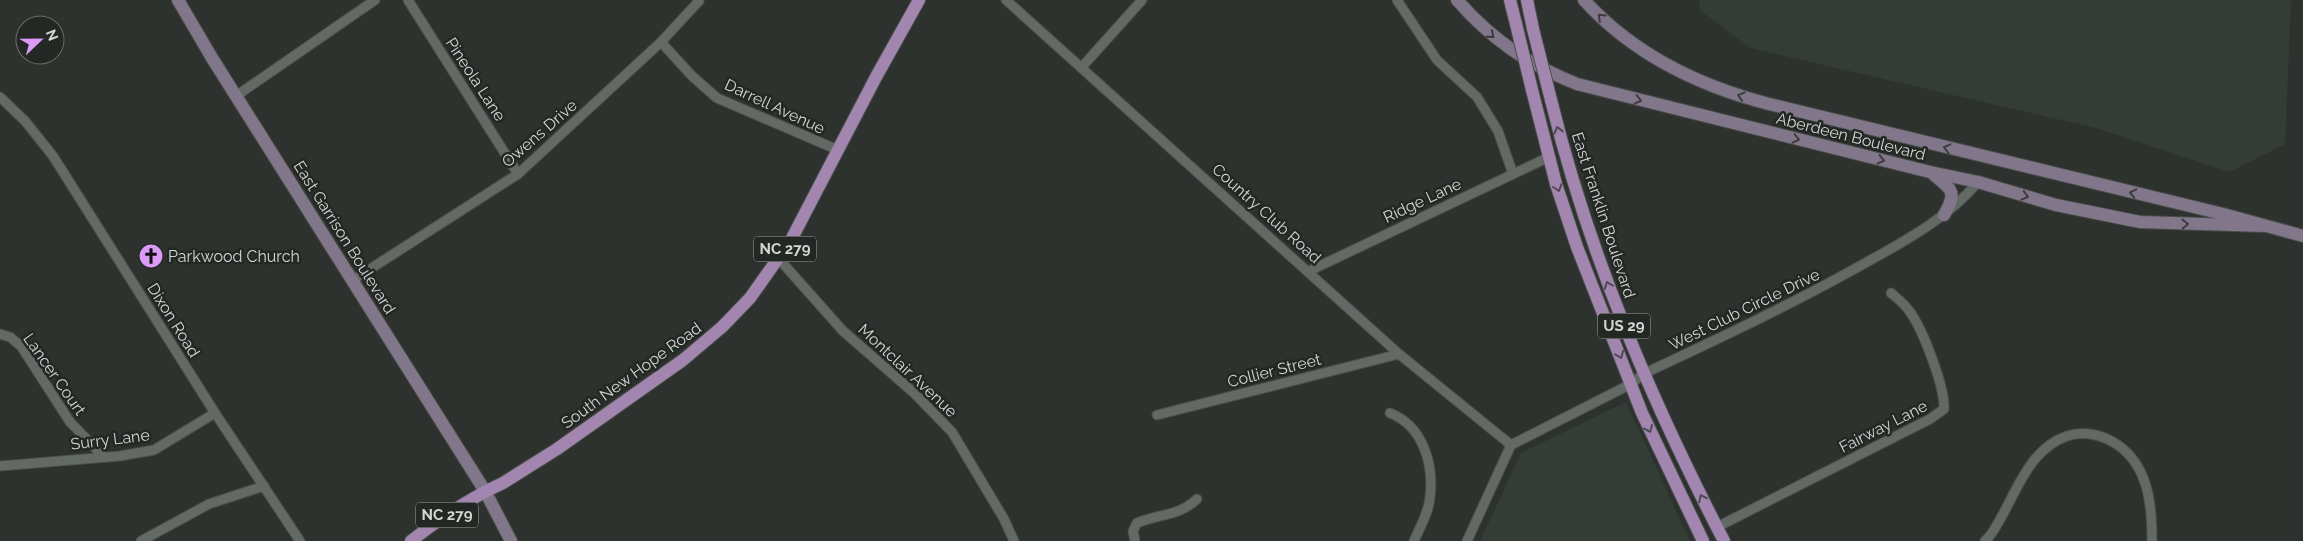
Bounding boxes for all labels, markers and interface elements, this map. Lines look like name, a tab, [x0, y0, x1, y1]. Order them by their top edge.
one-way arrow	[1597, 14, 1606, 23]
north arrow	[15, 15, 65, 65]
text: N	[43, 27, 61, 43]
one-way arrow	[1485, 29, 1494, 38]
street label: Pineola Lane	[442, 34, 510, 125]
street label: Darrell Avenue	[722, 75, 828, 138]
one-way arrow	[1737, 92, 1745, 102]
one-way arrow	[1634, 94, 1643, 105]
street label: Owens Drive	[498, 96, 581, 171]
street label: Aberdeen Boulevard	[1774, 109, 1928, 164]
one-way arrow	[1553, 126, 1564, 135]
street label: East Franklin Boulevard	[1568, 130, 1639, 301]
one-way arrow	[1792, 133, 1801, 144]
one-way arrow	[1942, 143, 1951, 154]
one-way arrow	[1877, 154, 1886, 165]
street label: East Garrison Boulevard	[290, 157, 399, 317]
street label: Country Club Road	[1208, 160, 1325, 267]
street label: Ridge Lane	[1380, 174, 1464, 227]
one-way arrow	[1552, 183, 1562, 191]
one-way arrow	[2128, 188, 2137, 199]
one-way arrow	[2020, 191, 2029, 201]
one-way arrow	[2181, 219, 2189, 229]
road number: NC 279	[754, 236, 816, 262]
church icon: Parkwood Church	[138, 243, 164, 269]
place label: Parkwood Church	[168, 247, 300, 266]
street label: West Club Circle Drive	[1666, 265, 1823, 354]
street label: Dixon Road	[143, 280, 204, 361]
one-way arrow	[1604, 281, 1614, 290]
road number: US 29	[1598, 314, 1650, 338]
street label: South New Hope Road	[558, 318, 705, 433]
street label: Montclair Avenue	[854, 320, 961, 421]
street label: Lancer Court	[19, 330, 90, 419]
street label: Collier Street	[1225, 350, 1323, 391]
one-way arrow	[1614, 350, 1624, 359]
street label: Fairway Lane	[1836, 396, 1931, 457]
one-way arrow	[1643, 424, 1654, 433]
street label: Surry Lane	[69, 425, 151, 454]
one-way arrow	[1698, 494, 1708, 503]
road number: NC 279	[416, 502, 478, 528]

